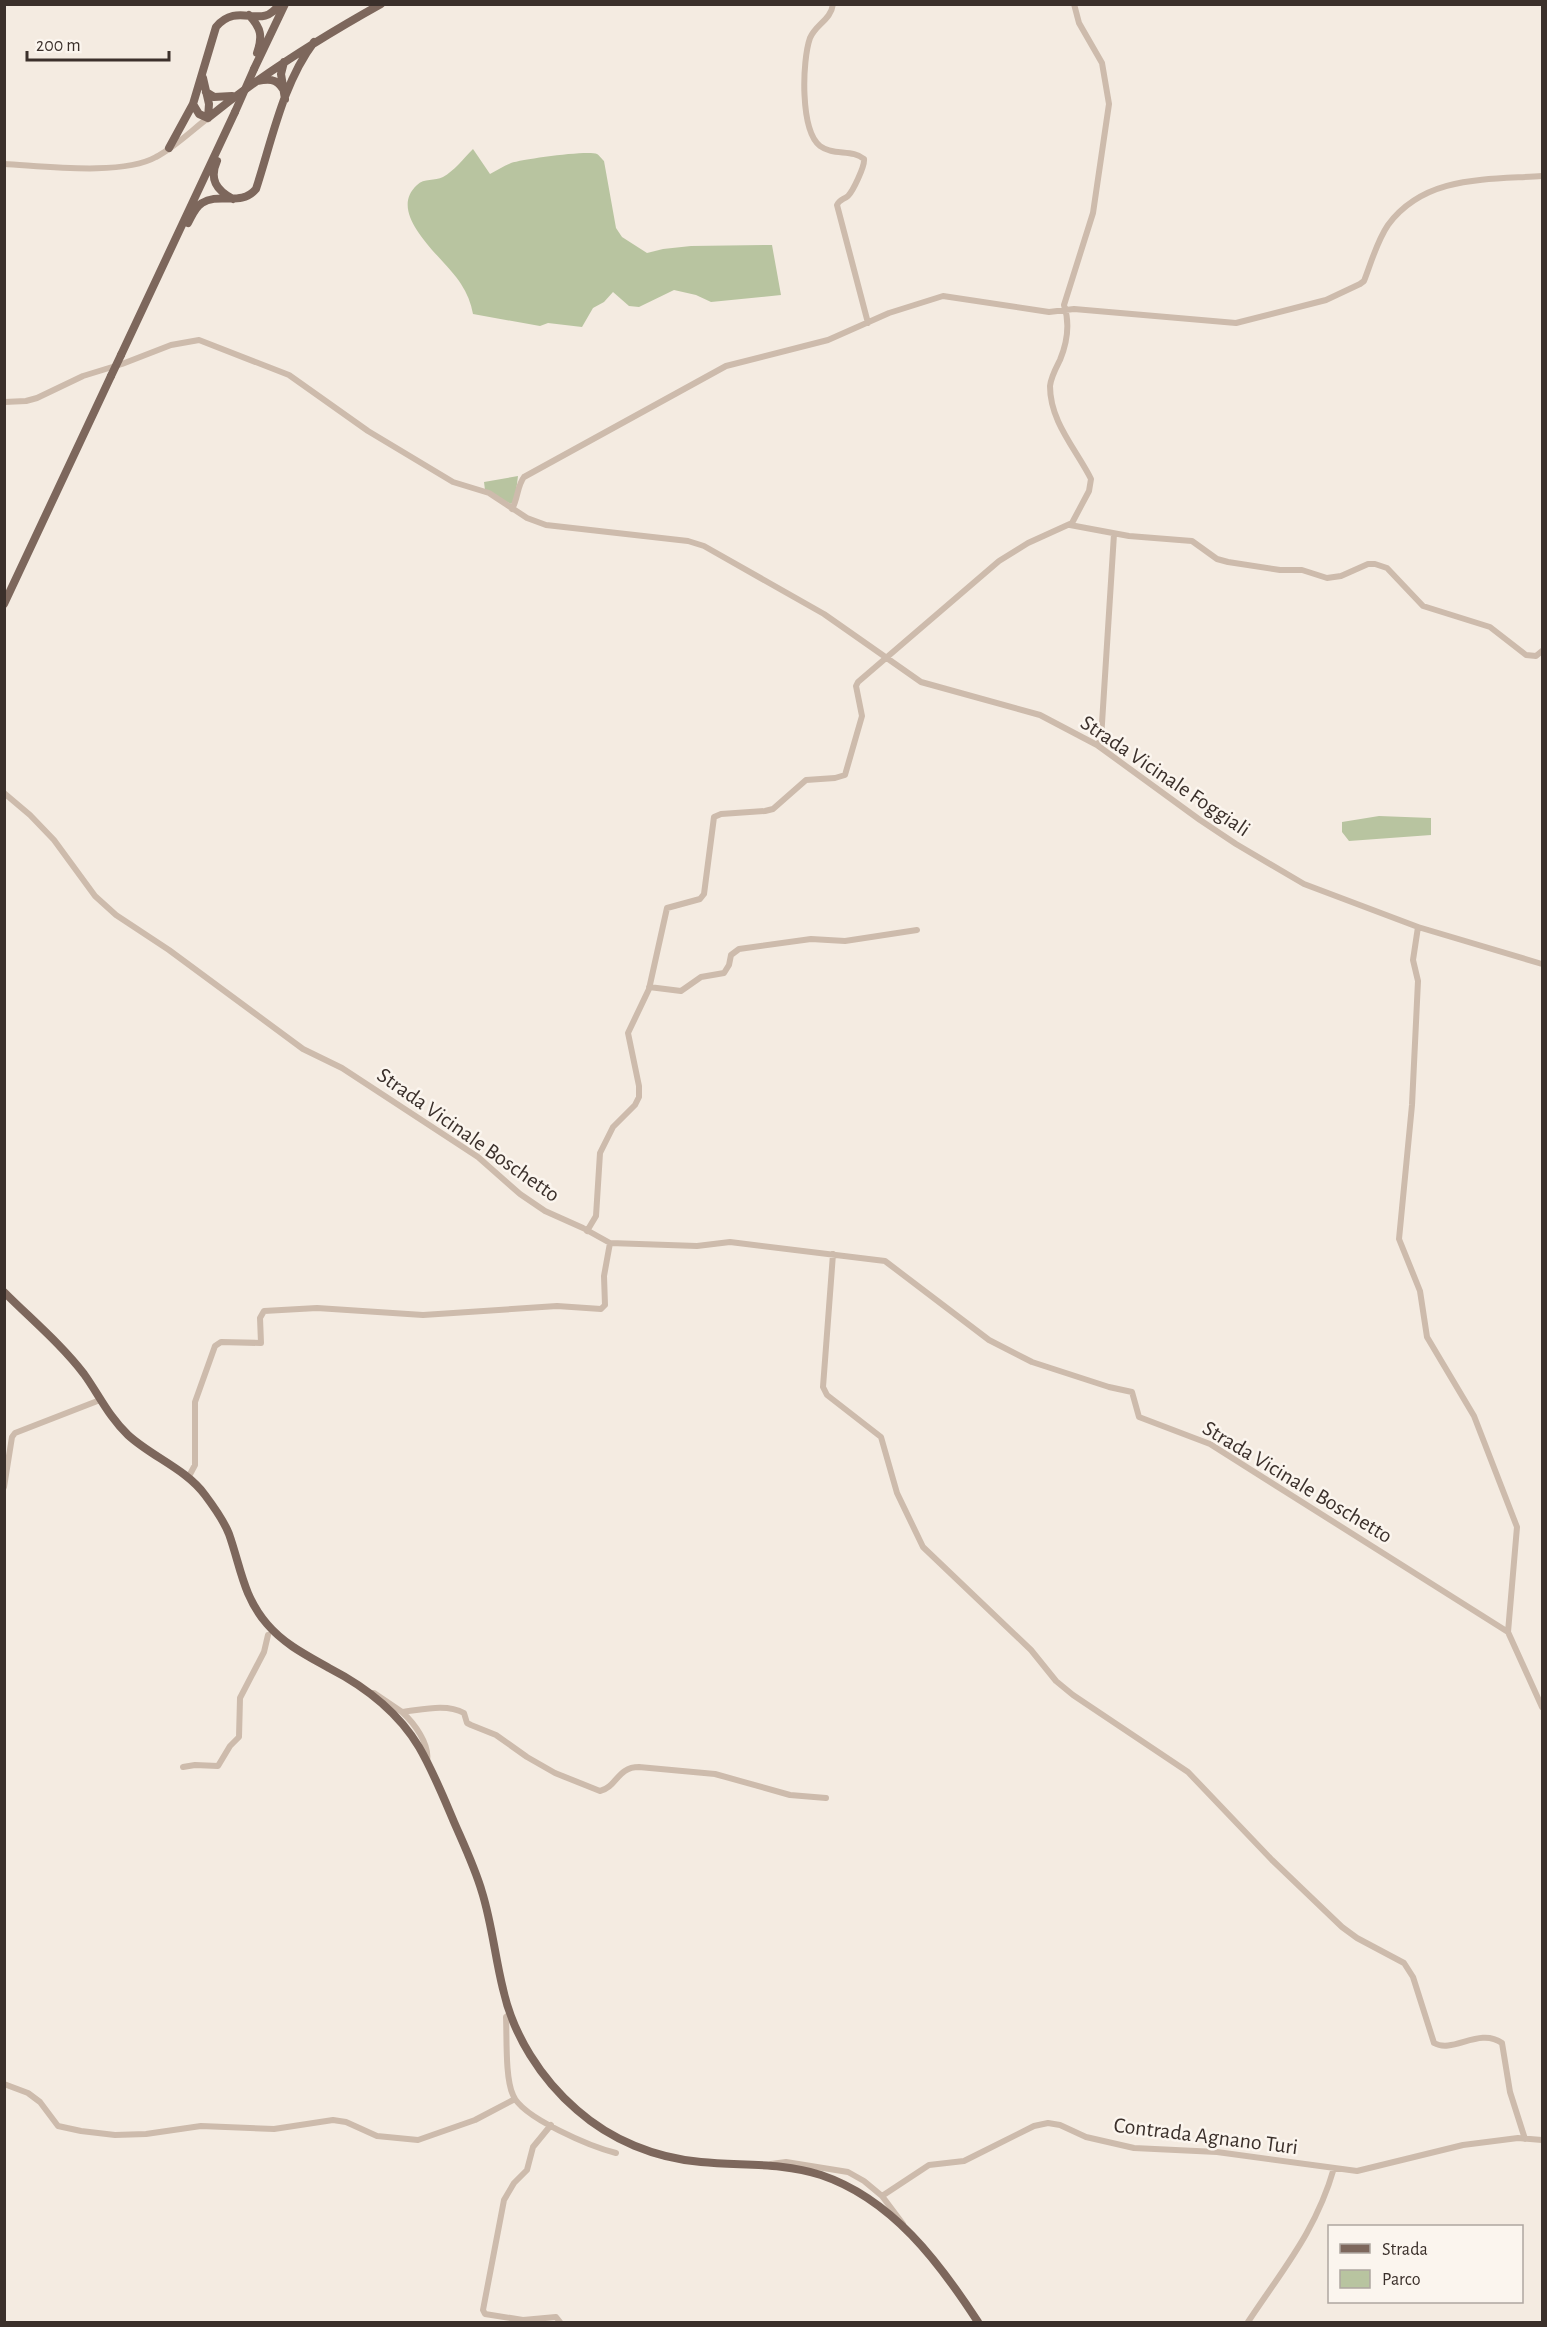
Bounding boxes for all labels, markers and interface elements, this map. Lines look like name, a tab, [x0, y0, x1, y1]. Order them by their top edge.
scale bar	[27, 24, 170, 62]
text: 200 m	[36, 37, 81, 55]
street label: Strada Vicinale Foggiali	[1077, 711, 1254, 841]
street label: Strada Vicinale Boschetto	[373, 1064, 564, 1206]
street label: Strada Vicinale Boschetto	[1199, 1417, 1396, 1547]
street label: Contrada Agnano Turi	[1113, 2114, 1299, 2158]
legend	[1328, 2225, 1523, 2303]
text: Strada	[1382, 2241, 1428, 2259]
text: Parco	[1382, 2271, 1421, 2289]

